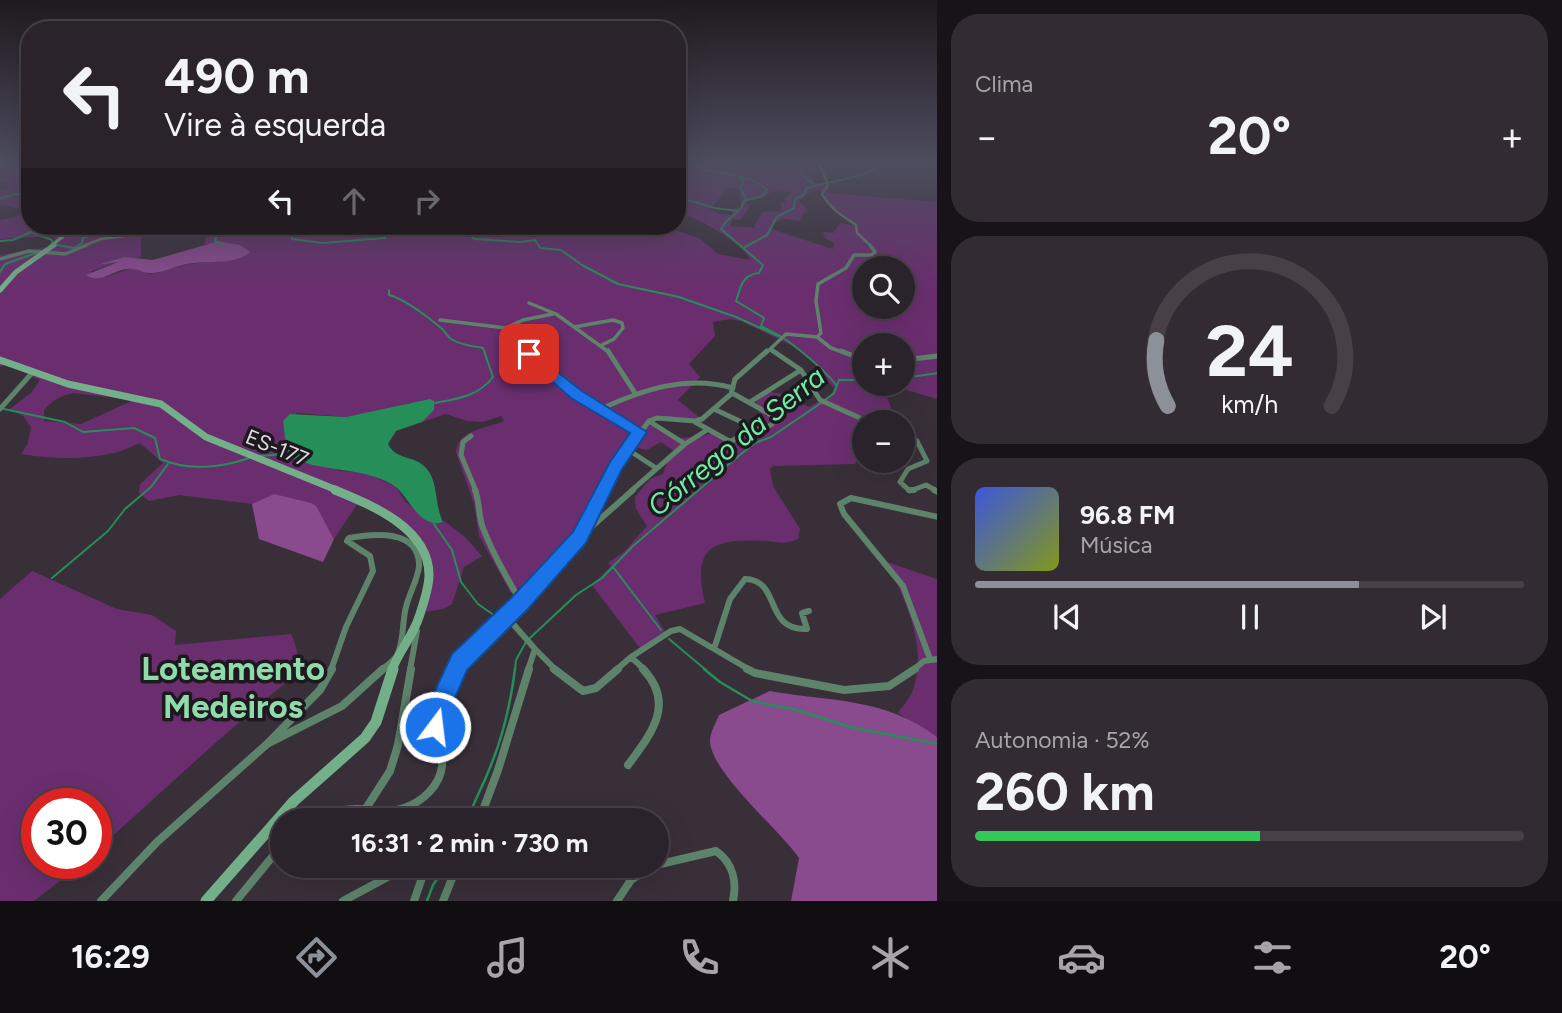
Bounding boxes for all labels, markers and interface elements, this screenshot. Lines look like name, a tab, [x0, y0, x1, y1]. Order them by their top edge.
text: 490 m	[164, 46, 310, 105]
icon: left	[49, 49, 140, 140]
text: Clima	[975, 70, 1033, 98]
text: 20°	[1208, 105, 1291, 167]
text: Vire à esquerda	[164, 106, 386, 144]
text: −	[975, 114, 999, 160]
text: +	[1500, 114, 1524, 160]
icon: left	[262, 182, 300, 220]
icon: ahead	[335, 182, 373, 220]
icon: right	[408, 182, 446, 220]
map controls	[852, 256, 915, 473]
button: search	[852, 256, 915, 319]
text: 24	[1205, 307, 1294, 394]
pin	[499, 324, 559, 384]
button: +	[852, 333, 915, 396]
icon: arrive	[510, 335, 548, 373]
water label: Córrego da Serra	[641, 359, 831, 523]
text: km/h	[1221, 388, 1278, 418]
button: −	[852, 410, 915, 473]
street label: ES-177	[242, 424, 312, 471]
text: 96.8 FM	[1080, 499, 1175, 531]
text: Música	[1080, 531, 1153, 559]
icon: previous	[1048, 598, 1086, 636]
icon: pause	[1231, 598, 1269, 636]
icon: next	[1414, 598, 1452, 636]
district label: Loteamento Medeiros	[141, 649, 325, 726]
position arrow	[398, 690, 472, 764]
text: Autonomia · 52%	[975, 726, 1150, 754]
text: 260 km	[975, 761, 1155, 823]
speed limit sign: 30	[21, 788, 112, 879]
text: 16:31 · 2 min · 730 m	[351, 827, 588, 859]
icon: directions	[292, 933, 341, 982]
icon: music	[483, 933, 532, 982]
icon: phone	[675, 933, 724, 982]
icon: climate	[866, 933, 915, 982]
icon: car	[1057, 933, 1106, 982]
icon: filters	[1248, 933, 1297, 982]
text: 16:29	[71, 938, 150, 976]
text: 20°	[1439, 938, 1491, 976]

